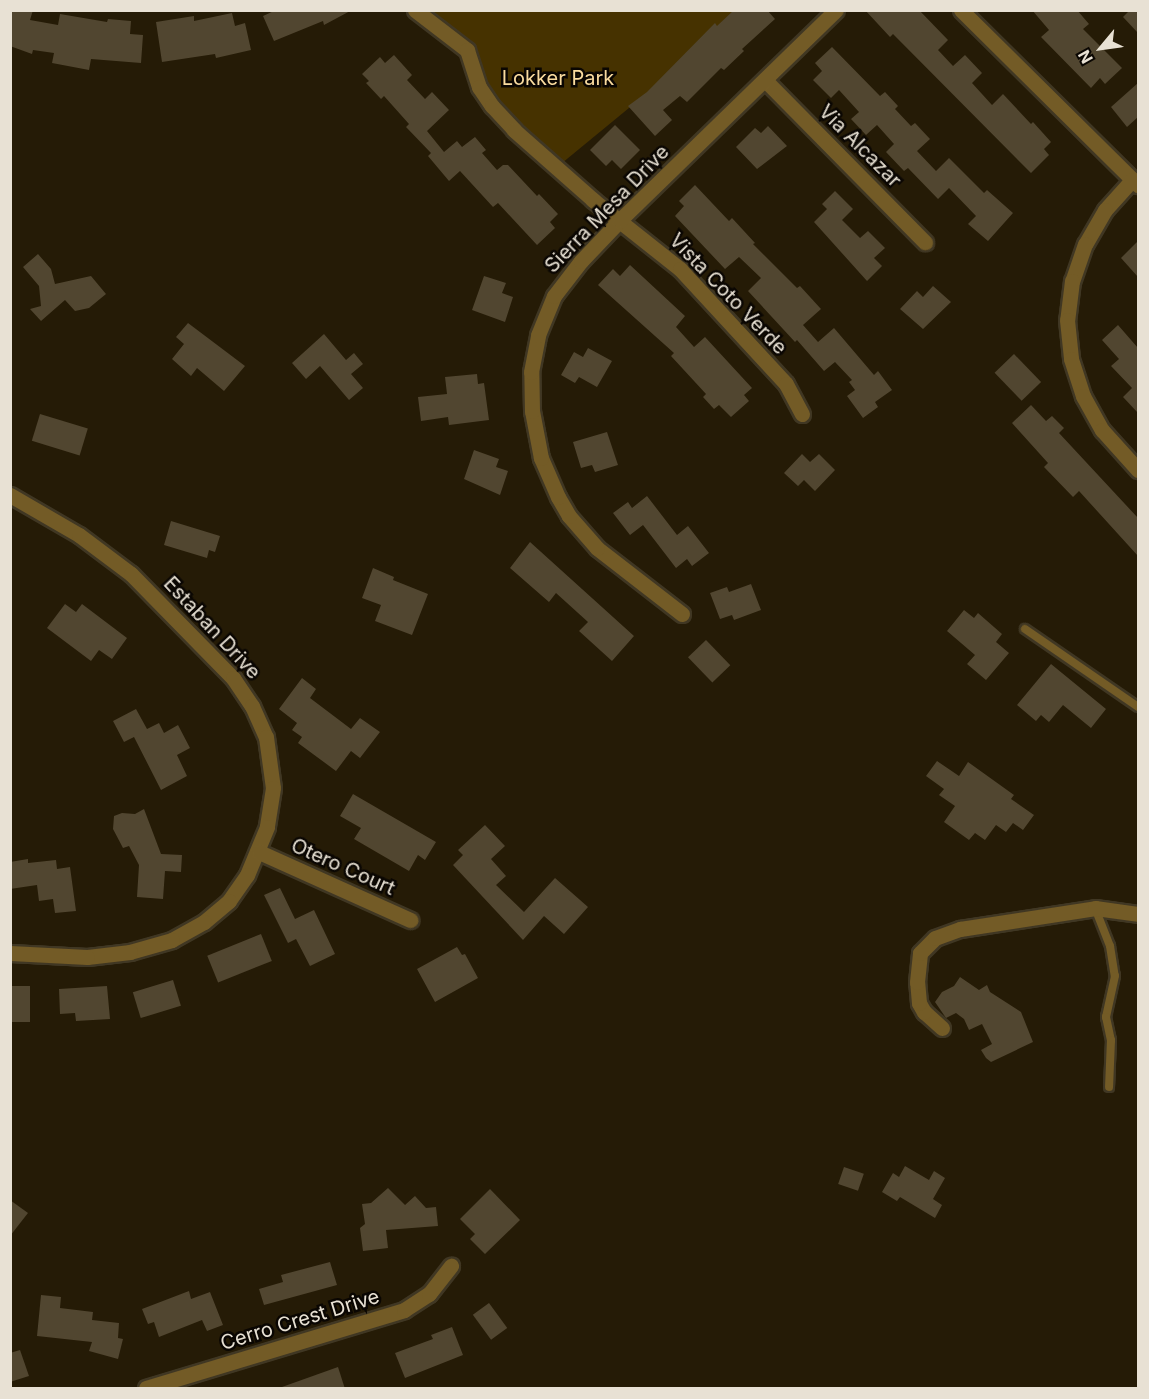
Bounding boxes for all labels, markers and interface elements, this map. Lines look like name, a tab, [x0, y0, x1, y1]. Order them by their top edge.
north arrow	[1071, 18, 1131, 78]
text: N	[1074, 47, 1097, 67]
park label: Lokker Park	[502, 66, 614, 90]
street label: Via Alcazar	[814, 100, 906, 192]
street label: Sierra Mesa Drive	[540, 140, 674, 278]
street label: Vista Coto Verde	[664, 229, 792, 359]
street label: Estaban Drive	[158, 572, 266, 684]
street label: Otero Court	[287, 833, 399, 901]
street label: Cerro Crest Drive	[218, 1284, 382, 1356]

